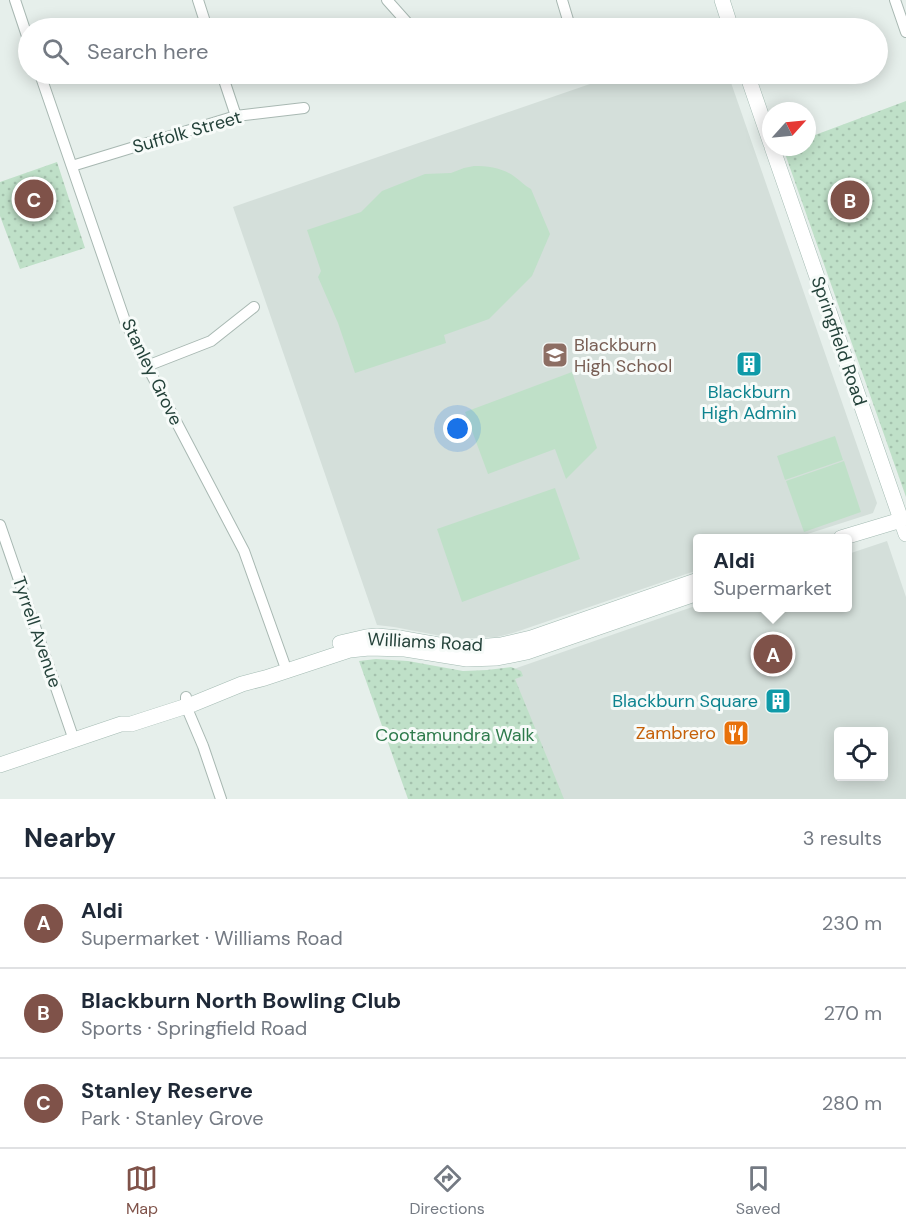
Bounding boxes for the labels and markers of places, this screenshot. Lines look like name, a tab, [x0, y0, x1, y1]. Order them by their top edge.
pin: C	[15, 176, 54, 222]
pin: B	[830, 178, 870, 222]
place label: Blackburn High School	[574, 333, 672, 378]
school or university icon: Blackburn High School	[540, 340, 570, 370]
building icon: Blackburn High Admin	[734, 349, 764, 379]
place label: Blackburn High Admin	[701, 380, 797, 425]
pin: A	[754, 632, 792, 676]
building icon: Blackburn Square	[763, 686, 793, 716]
place label: Blackburn Square	[612, 689, 758, 713]
restaurant icon: Zambrero	[721, 718, 751, 748]
place label: Zambrero	[636, 721, 716, 745]

